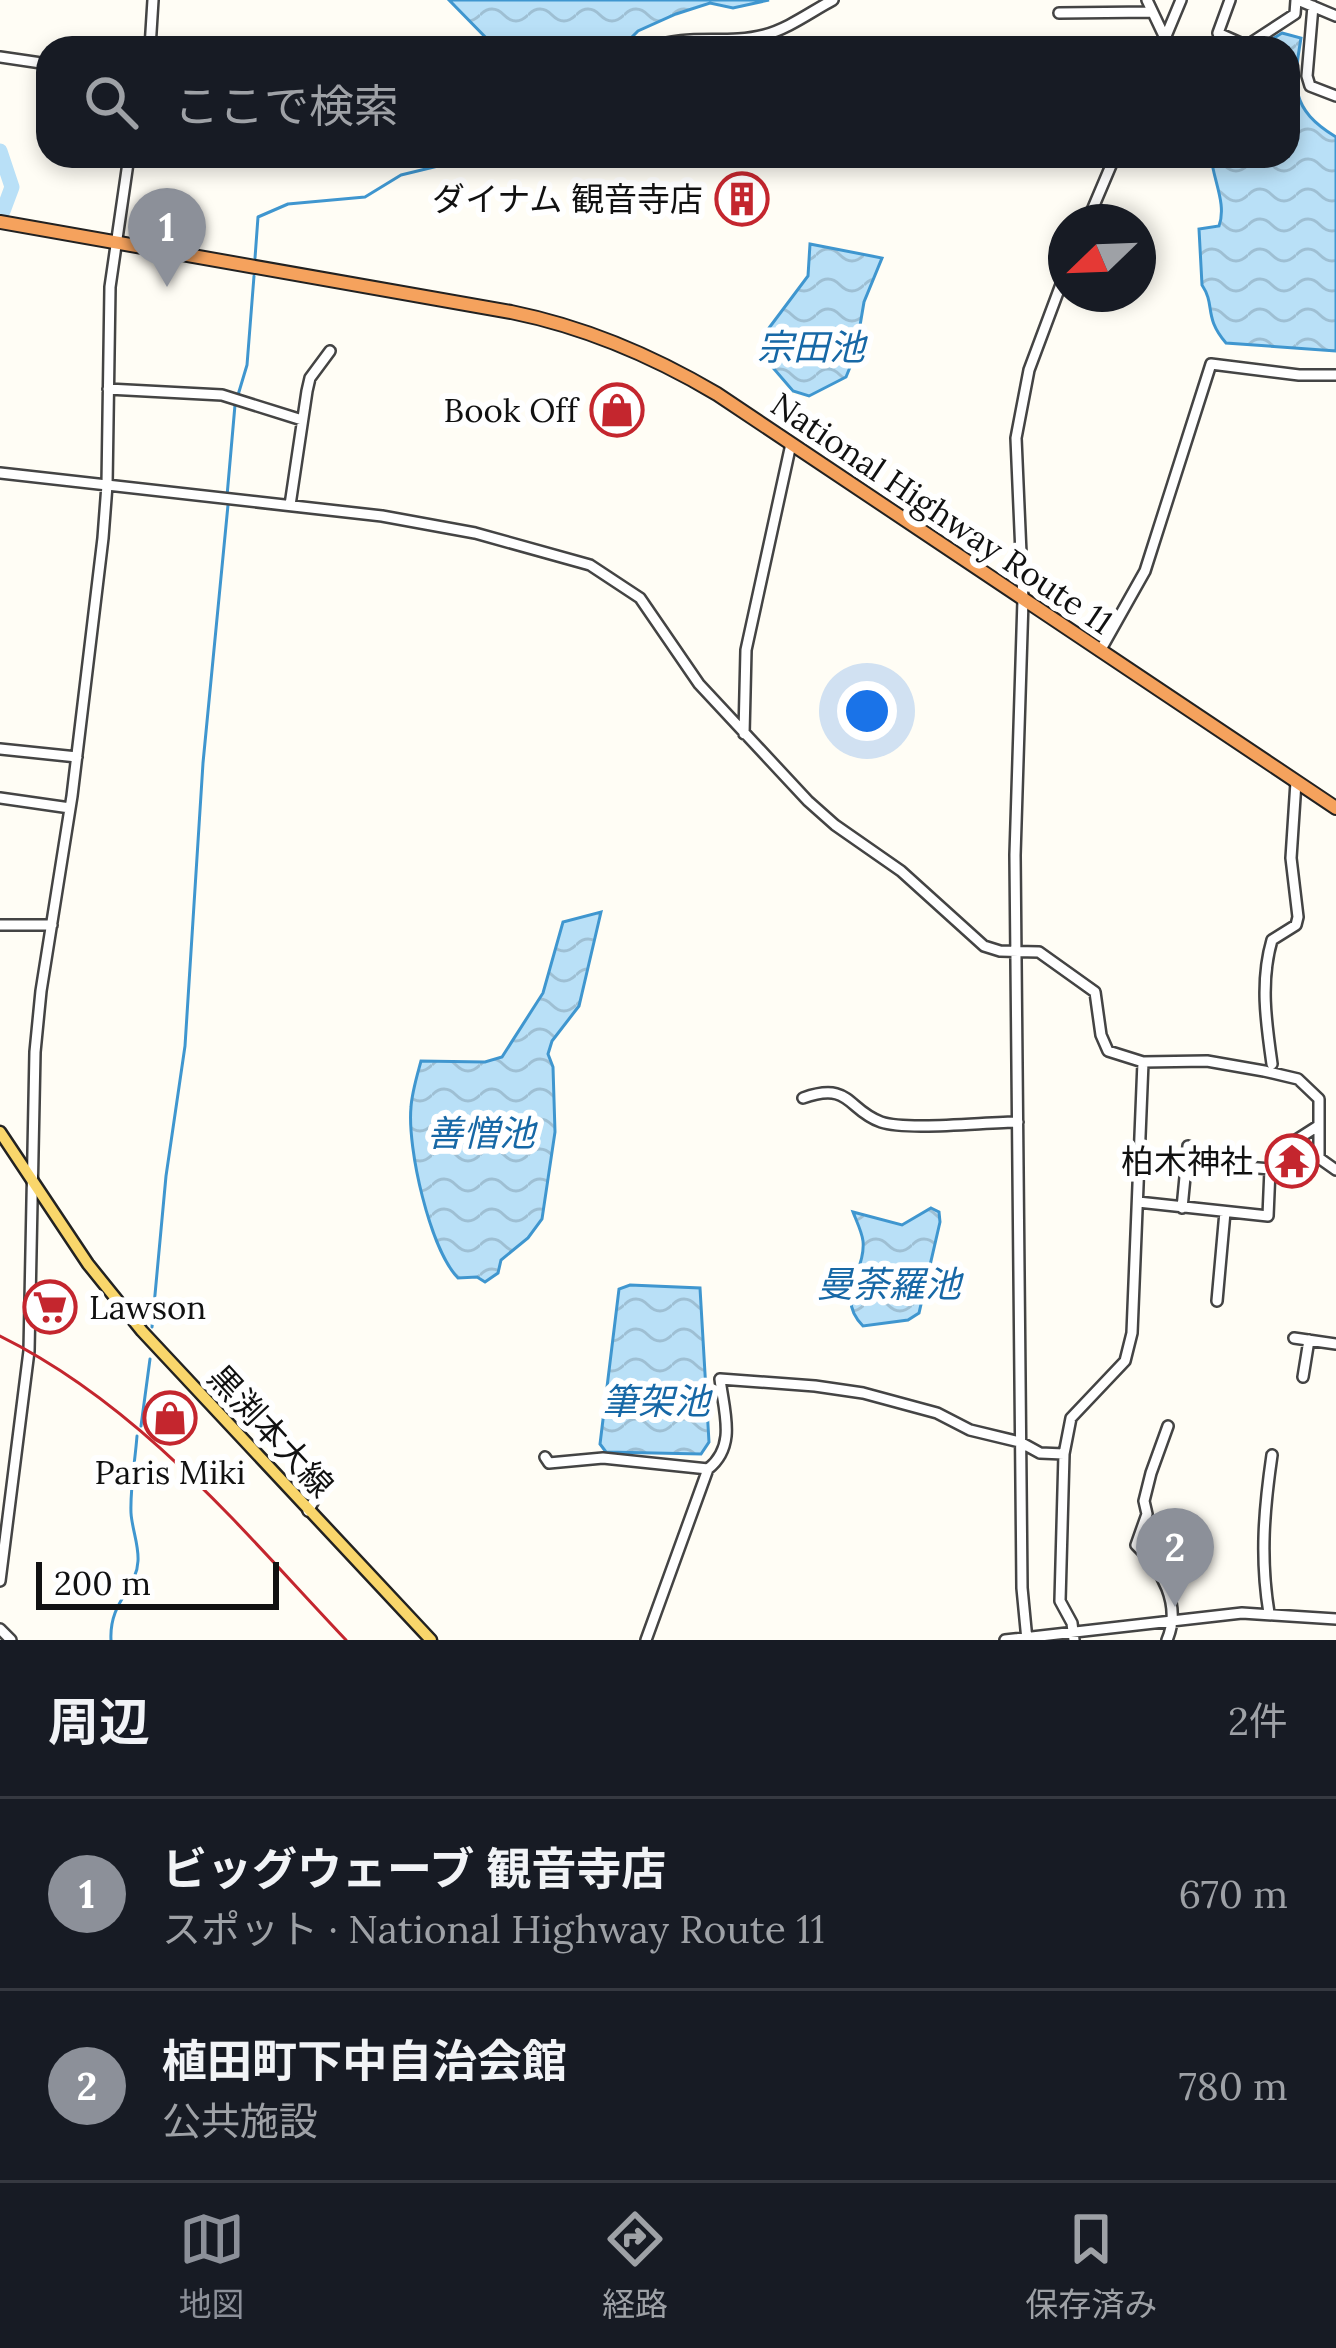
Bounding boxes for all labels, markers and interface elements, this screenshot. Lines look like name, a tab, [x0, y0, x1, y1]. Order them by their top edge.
search box	[36, 36, 1300, 168]
icon: search	[78, 69, 144, 135]
text: ここで検索	[174, 77, 399, 134]
building icon: ダイナム 観音寺店	[714, 171, 770, 227]
place label: ダイナム 観音寺店	[432, 178, 703, 220]
pin: 1	[128, 188, 206, 287]
north arrow	[1048, 204, 1156, 312]
water label: 宗田池	[757, 324, 868, 370]
shop icon: Book Off	[589, 382, 645, 438]
street label: National Highway Route 11	[763, 383, 1121, 643]
place label: Book Off	[444, 389, 580, 431]
your location	[837, 681, 897, 741]
water label: 善憎池	[427, 1110, 538, 1156]
temple icon: 柏木神社	[1264, 1133, 1320, 1189]
place label: 柏木神社	[1121, 1140, 1253, 1182]
water label: 曼荼羅池	[817, 1261, 964, 1307]
supermarket icon: Lawson	[22, 1279, 78, 1335]
place label: Lawson	[89, 1286, 206, 1328]
street label: 黒渕本大線	[199, 1356, 343, 1506]
water label: 筆架池	[602, 1378, 713, 1424]
shop icon: Paris Miki	[142, 1390, 198, 1446]
place label: Paris Miki	[95, 1451, 245, 1493]
pin: 2	[1136, 1508, 1214, 1607]
scale bar	[36, 1556, 279, 1609]
text: 200 m	[54, 1562, 151, 1604]
text: 周辺	[48, 1689, 150, 1754]
text: 2件	[1228, 1696, 1288, 1746]
text: ビッグウェーブ 観音寺店	[162, 1840, 666, 1897]
text: 1	[79, 1869, 95, 1919]
text: 670 m	[1178, 1869, 1288, 1919]
text: スポット · National Highway Route 11	[162, 1904, 825, 1954]
text: 植田町下中自治会館	[162, 2032, 567, 2089]
text: 2	[77, 2061, 97, 2111]
text: 780 m	[1179, 2061, 1288, 2111]
text: 公共施設	[162, 2096, 318, 2146]
tab: 地図	[179, 2206, 245, 2326]
tab: 経路	[602, 2206, 668, 2326]
tab: 保存済み	[1025, 2206, 1157, 2326]

